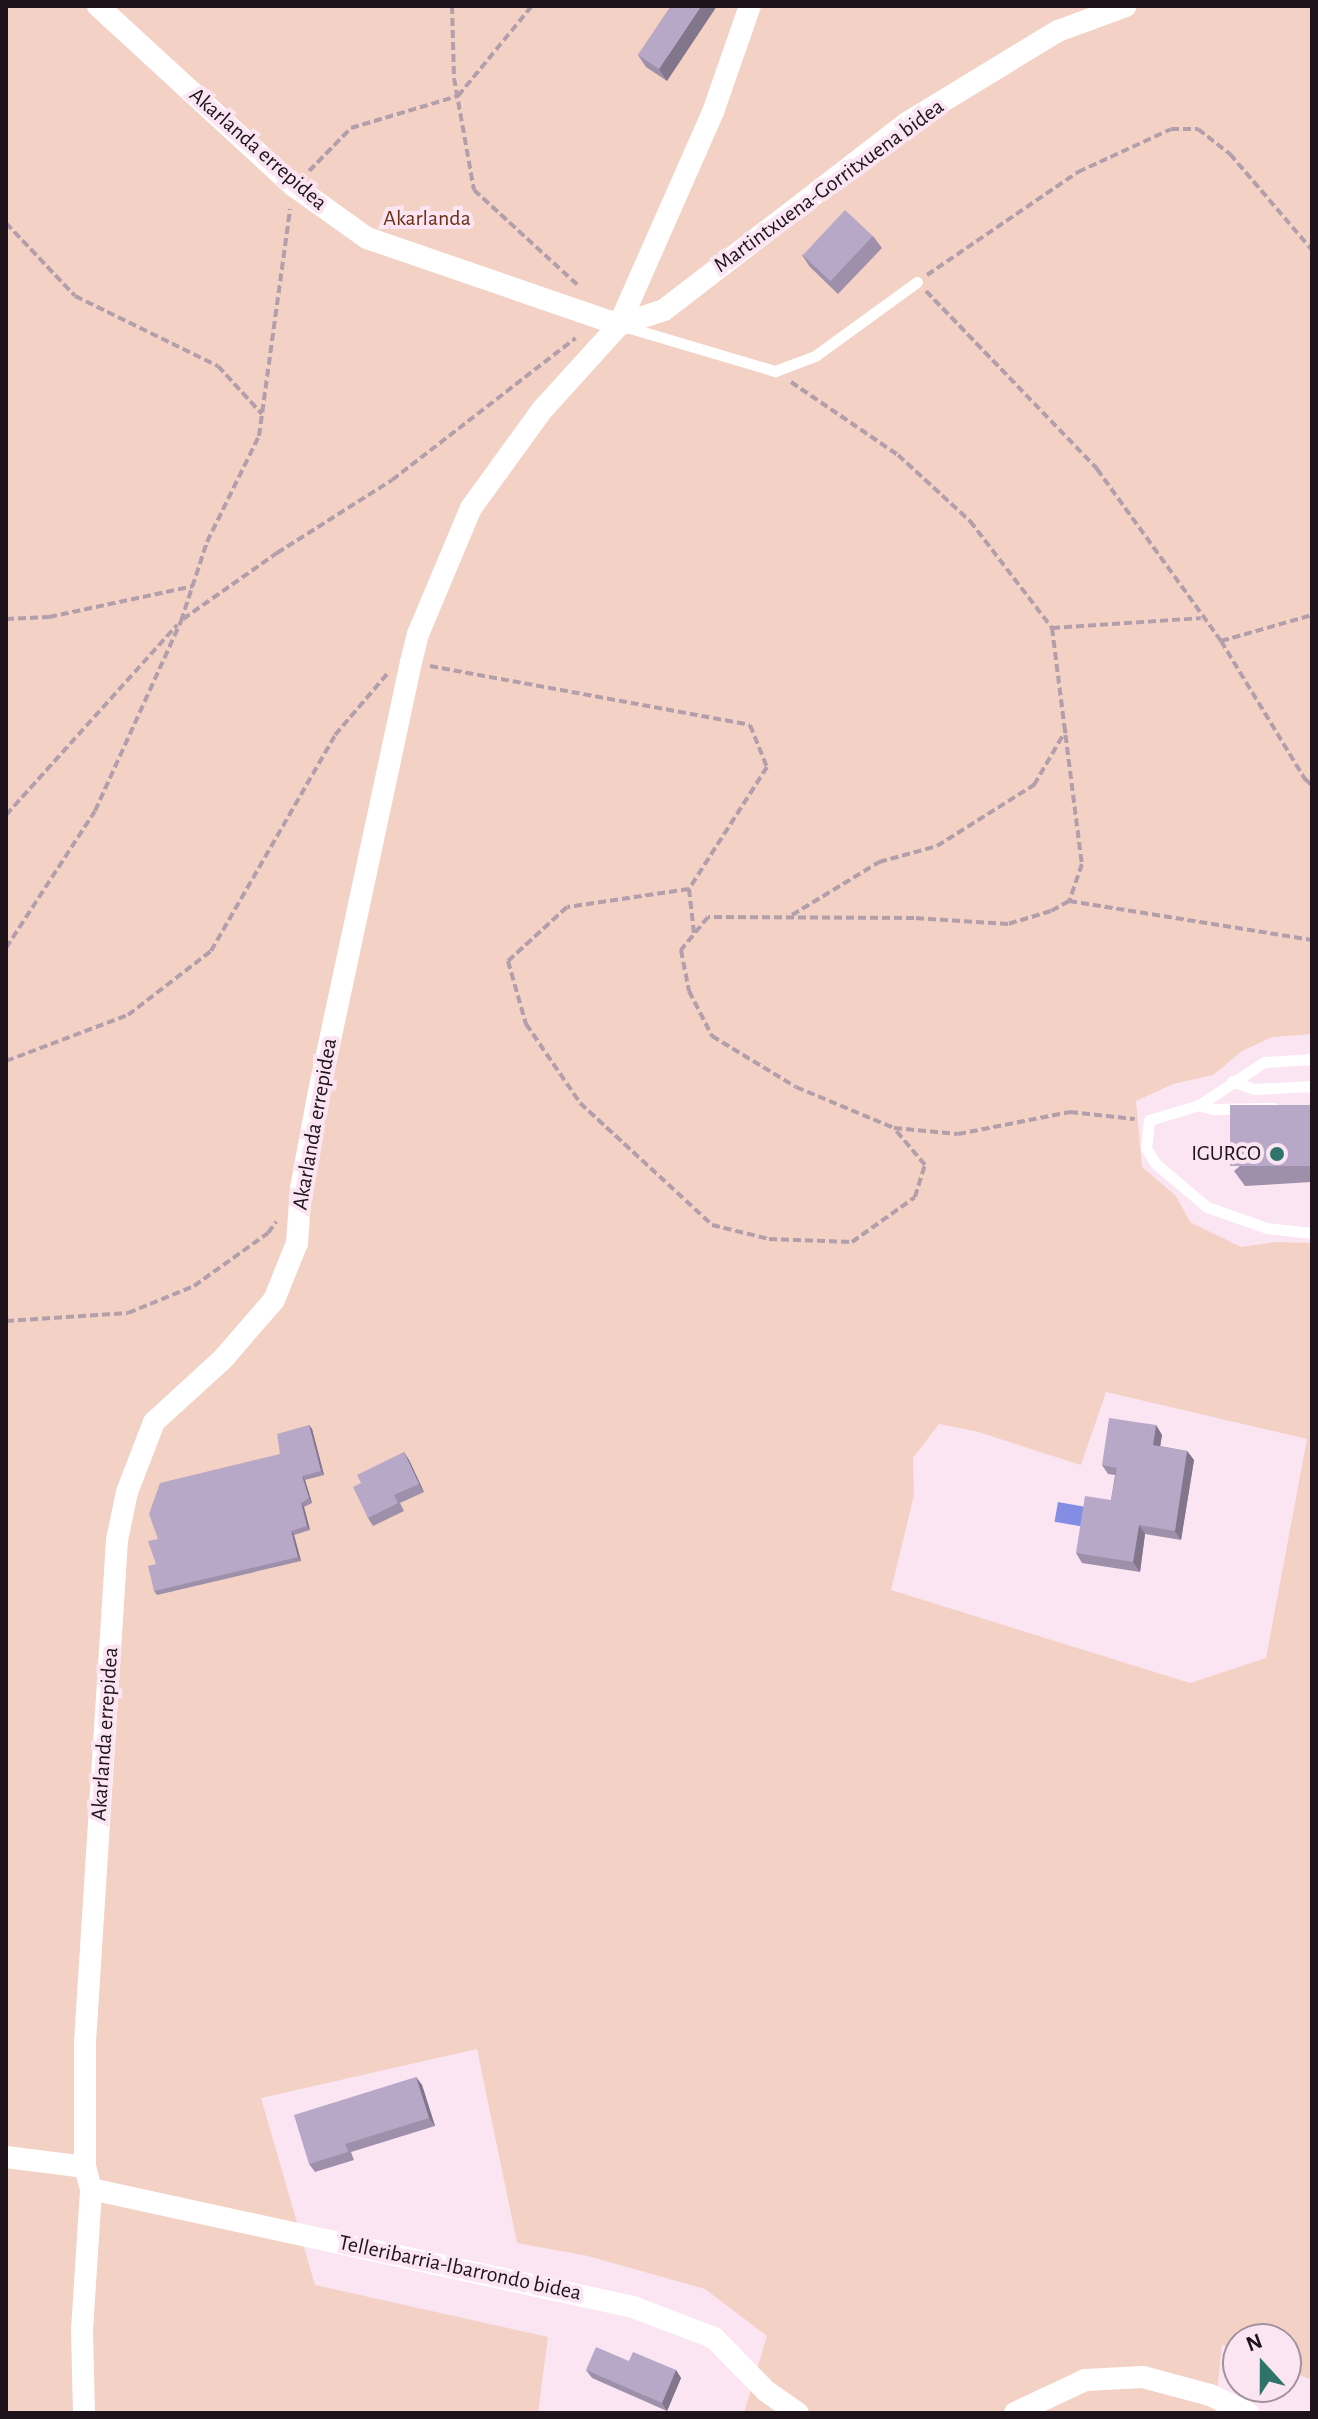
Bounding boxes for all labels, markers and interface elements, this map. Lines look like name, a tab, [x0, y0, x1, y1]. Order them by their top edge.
street label: Akarlanda errepidea	[184, 82, 332, 216]
street label: Martintxuena-Gorritxuena bidea	[709, 94, 949, 278]
park label: Akarlanda	[383, 206, 471, 232]
street label: Akarlanda errepidea	[287, 1036, 343, 1212]
place label: IGURCO	[1191, 1141, 1261, 1167]
marker: IGURCO	[1268, 1145, 1286, 1163]
street label: Akarlanda errepidea	[86, 1646, 124, 1822]
street label: Telleribarria-Ibarrondo bidea	[336, 2229, 584, 2307]
north arrow	[1222, 2323, 1302, 2403]
text: N	[1243, 2329, 1265, 2355]

